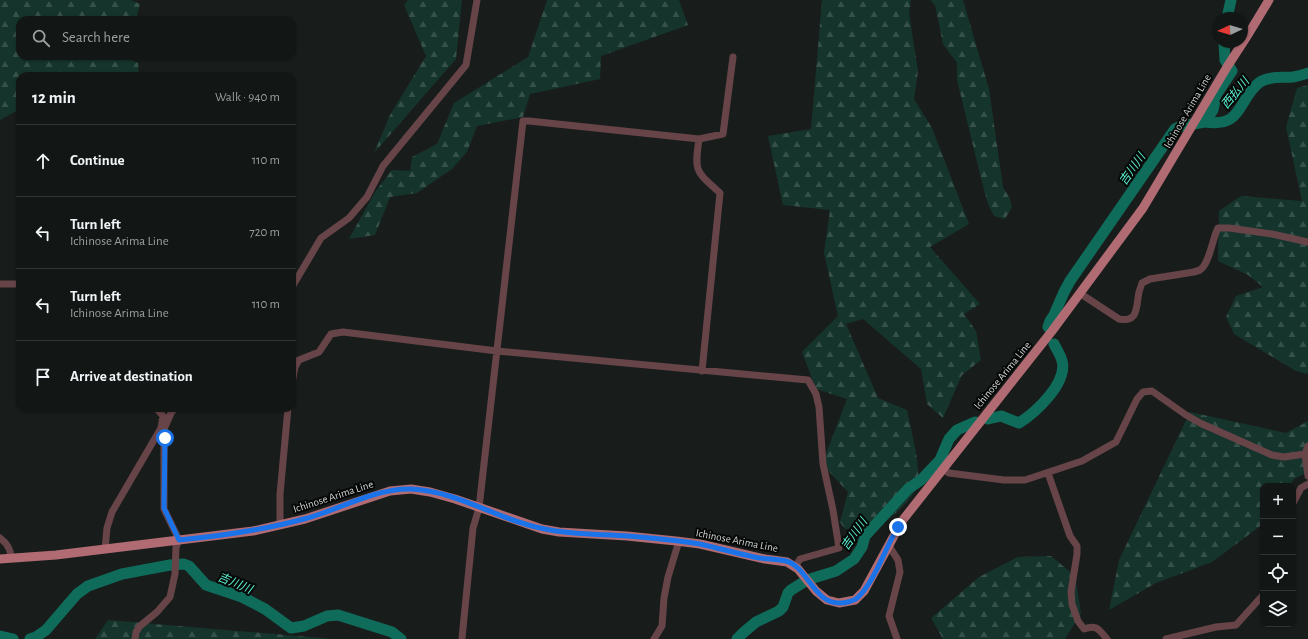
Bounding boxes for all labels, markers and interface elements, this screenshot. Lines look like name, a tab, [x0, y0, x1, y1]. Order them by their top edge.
north arrow	[1212, 12, 1248, 48]
search box	[16, 16, 296, 60]
icon: search	[30, 27, 52, 49]
text: Search here	[62, 30, 130, 45]
street label: Ichinose Arima Line	[1162, 72, 1213, 150]
water label: 西払川	[1218, 73, 1252, 111]
text: 12 min	[32, 89, 76, 106]
text: Walk · 940 m	[215, 91, 280, 104]
water label: 吉川川	[1116, 149, 1148, 187]
icon: ahead	[32, 150, 54, 172]
text: Continue	[70, 153, 125, 168]
text: 110 m	[252, 154, 280, 167]
text: Turn left	[70, 217, 121, 232]
icon: left	[32, 222, 54, 244]
text: 720 m	[249, 226, 280, 239]
text: Ichinose Arima Line	[70, 235, 169, 248]
text: Turn left	[70, 289, 121, 304]
icon: left	[32, 294, 54, 316]
text: 110 m	[252, 298, 280, 311]
text: Ichinose Arima Line	[70, 307, 169, 320]
street label: Ichinose Arima Line	[972, 339, 1033, 411]
icon: arrive	[32, 366, 54, 388]
text: Arrive at destination	[70, 369, 193, 384]
route start	[156, 429, 174, 447]
street label: Ichinose Arima Line	[292, 478, 375, 515]
map controls	[1260, 483, 1296, 627]
button: +	[1260, 483, 1296, 519]
water label: 吉川川	[838, 514, 870, 552]
route end	[889, 518, 907, 536]
button: −	[1260, 519, 1296, 555]
street label: Ichinose Arima Line	[695, 527, 779, 554]
button: locate	[1260, 555, 1296, 591]
water label: 吉川川	[216, 570, 256, 596]
button: layers	[1260, 591, 1296, 627]

